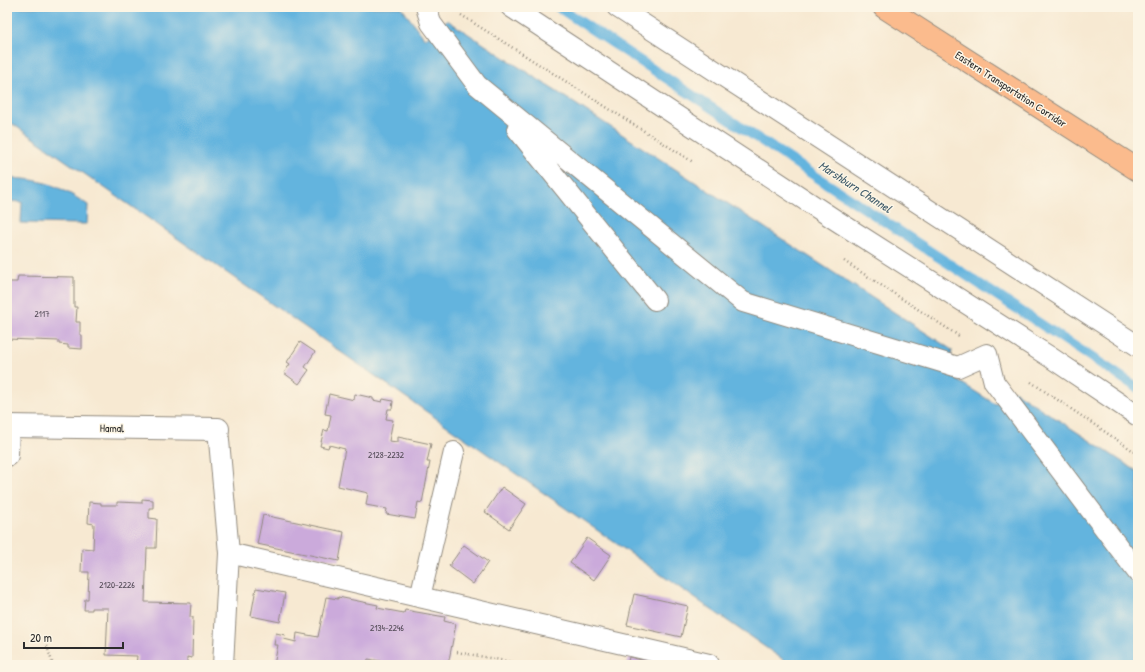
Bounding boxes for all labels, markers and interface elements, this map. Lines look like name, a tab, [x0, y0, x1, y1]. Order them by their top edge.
street label: Eastern Transportation Corridor	[953, 48, 1070, 131]
water label: Marshburn Channel	[815, 157, 896, 217]
house number: 2117	[34, 308, 50, 320]
street label: Hamal	[100, 421, 124, 435]
house number: 2128-2232	[368, 449, 405, 461]
house number: 2120-2226	[99, 579, 135, 591]
house number: 2134-2246	[370, 622, 404, 634]
scale bar	[24, 624, 123, 650]
text: 20 m	[30, 629, 52, 646]

